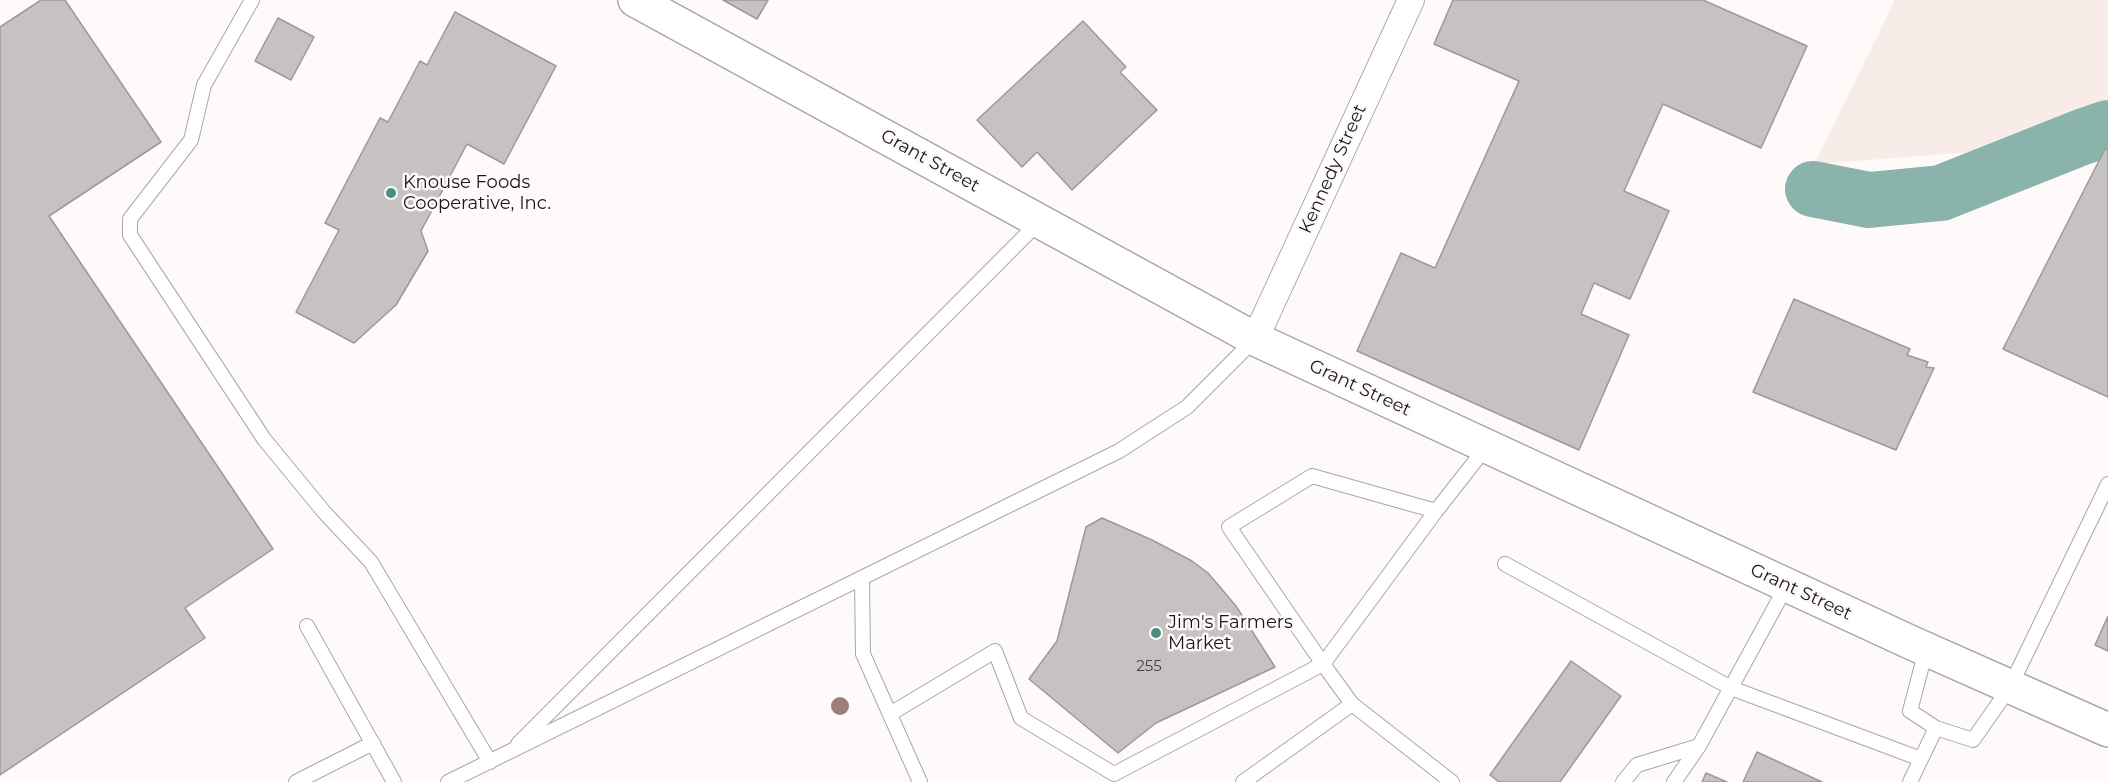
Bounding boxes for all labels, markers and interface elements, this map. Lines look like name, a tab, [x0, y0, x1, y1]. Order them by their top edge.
street label: Kennedy Street	[1295, 101, 1371, 237]
street label: Grant Street	[877, 125, 983, 197]
place label: Knouse Foods Cooperative, Inc.	[403, 172, 551, 214]
marker: Knouse Foods Cooperative, Inc.	[384, 186, 398, 200]
street label: Grant Street	[1306, 355, 1414, 421]
street label: Grant Street	[1747, 559, 1855, 625]
place label: Jim's Farmers Market	[1168, 612, 1293, 654]
marker: Jim's Farmers Market	[1149, 626, 1163, 640]
house number: 255	[1136, 658, 1162, 676]

